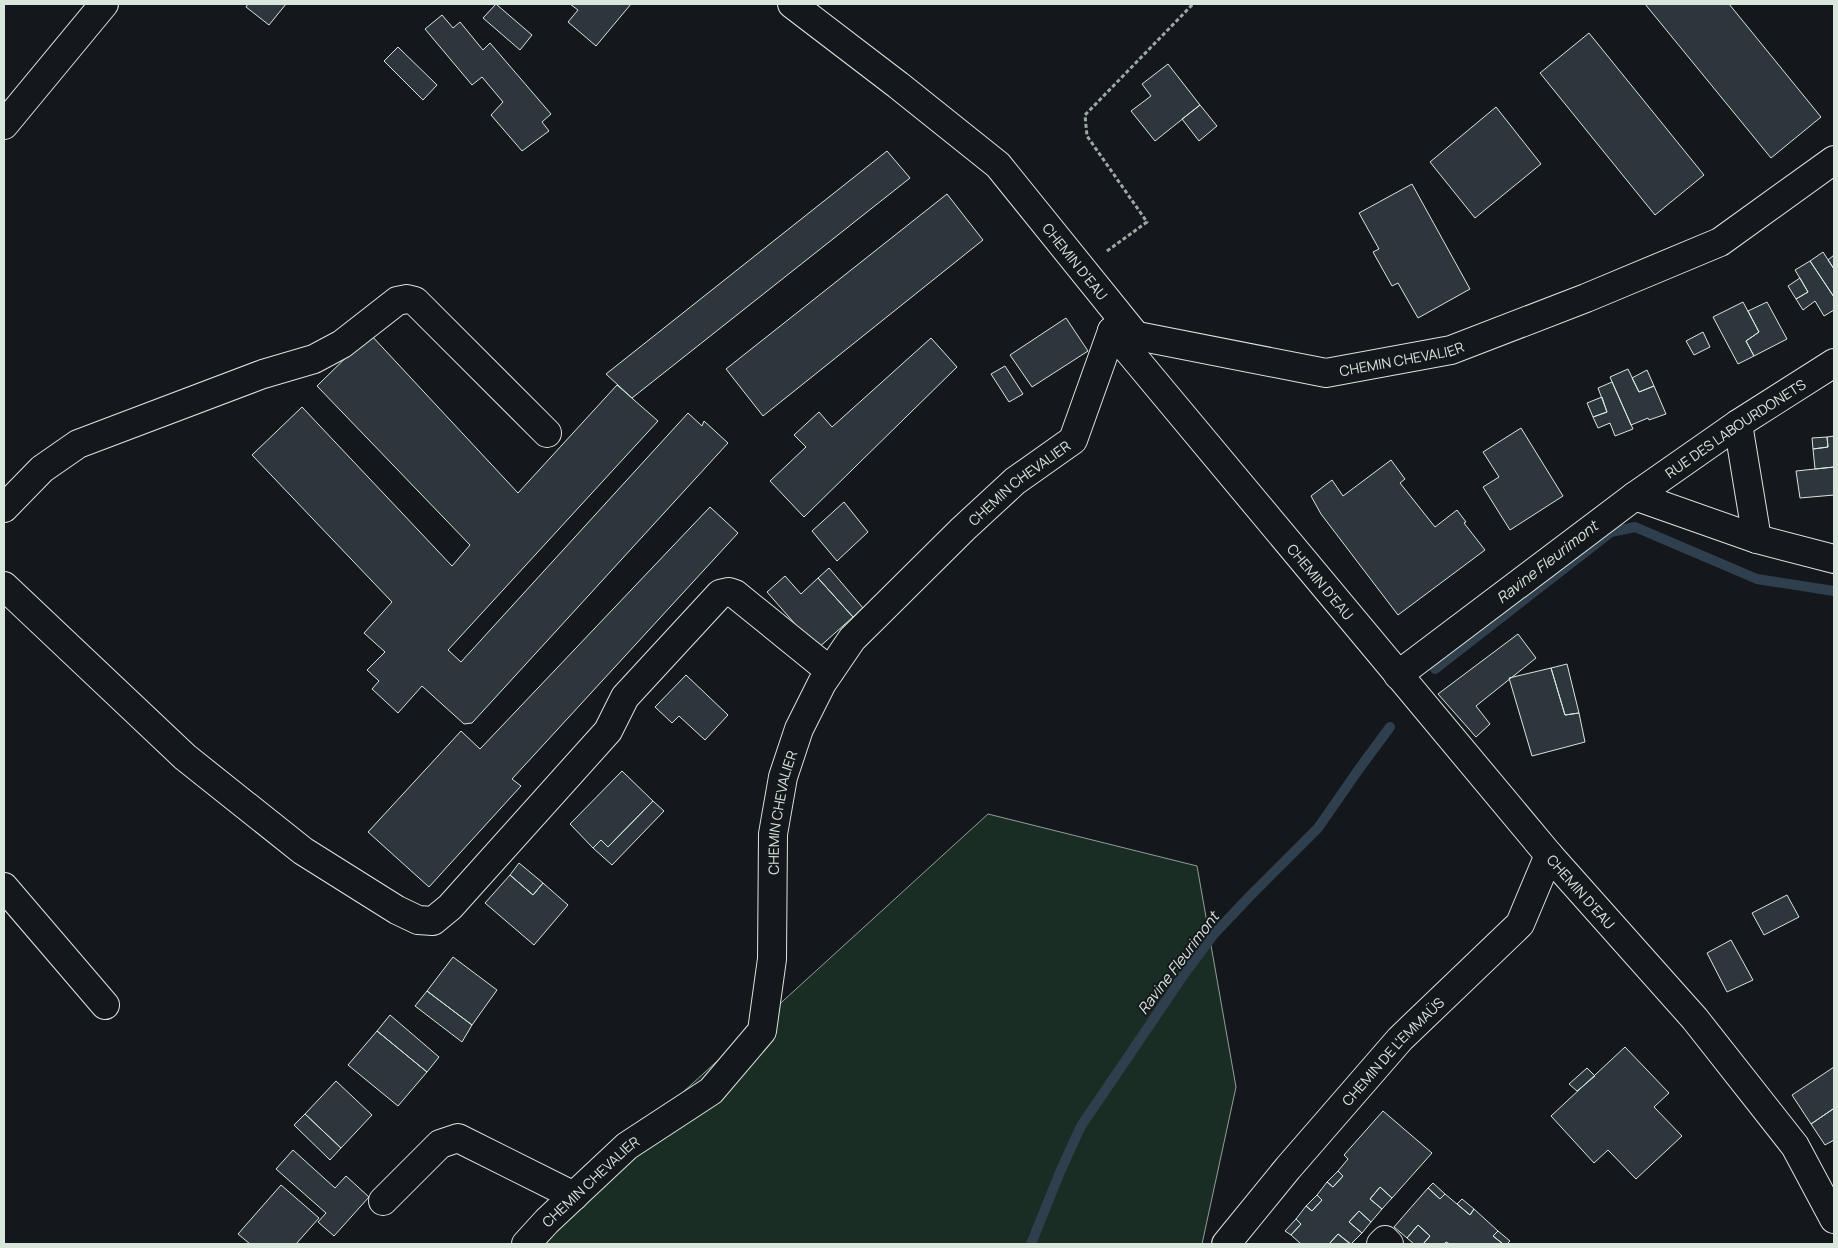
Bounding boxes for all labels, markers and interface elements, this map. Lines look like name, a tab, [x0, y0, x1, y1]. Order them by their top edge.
street label: CHEMIN D'EAU	[1039, 219, 1112, 304]
street label: CHEMIN CHEVALIER	[1338, 336, 1467, 380]
street label: RUE DES LABOURDONETS	[1661, 374, 1809, 482]
street label: CHEMIN CHEVALIER	[964, 435, 1074, 529]
water label: Ravine Fleurimont	[1492, 515, 1604, 608]
street label: CHEMIN D'EAU	[1283, 539, 1358, 623]
street label: CHEMIN CHEVALIER	[763, 748, 801, 875]
street label: CHEMIN D'EAU	[1543, 850, 1620, 933]
water label: Ravine Fleurimont	[1132, 906, 1225, 1019]
street label: CHEMIN DE L'EMMAÜS	[1337, 992, 1448, 1109]
street label: CHEMIN CHEVALIER	[537, 1131, 643, 1231]

